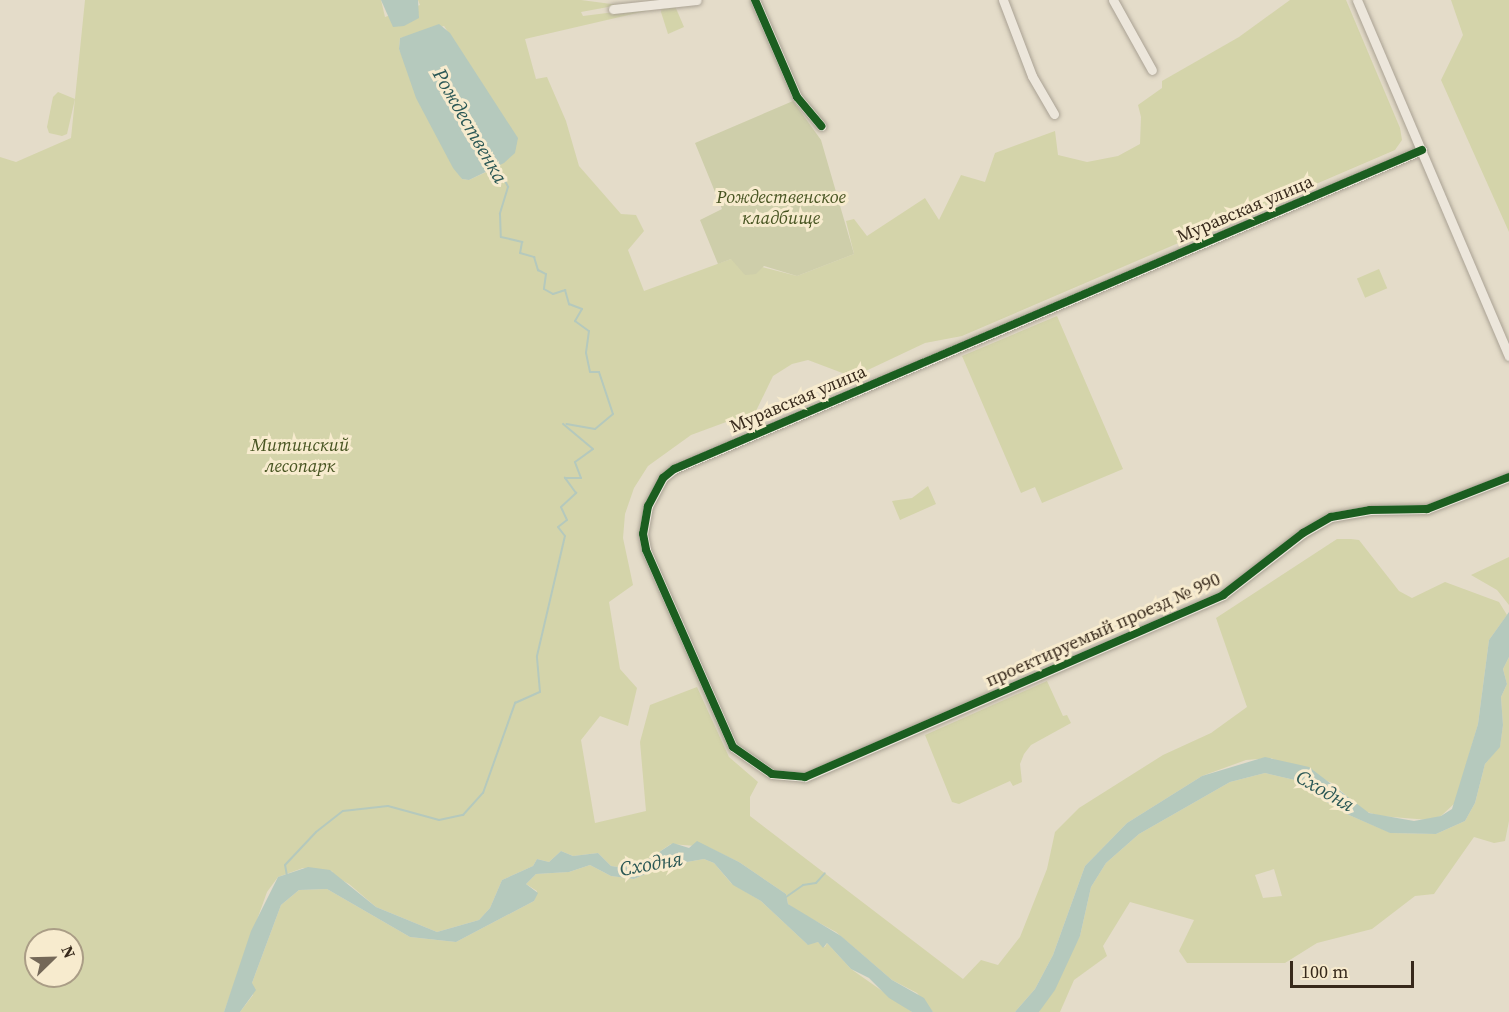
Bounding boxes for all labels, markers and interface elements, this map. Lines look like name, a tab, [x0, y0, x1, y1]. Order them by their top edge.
water label: Рождественка	[427, 64, 513, 188]
street label: Муравская улица	[1174, 171, 1316, 247]
park label: Рождественское кладбище	[716, 187, 846, 230]
street label: Муравская улица	[727, 361, 869, 437]
park label: Митинский лесопарк	[251, 435, 349, 478]
street label: проектируемый проезд № 990	[982, 568, 1224, 692]
water label: Сходня	[1292, 765, 1358, 817]
water label: Сходня	[618, 847, 684, 881]
north arrow	[24, 928, 84, 988]
text: N	[56, 942, 81, 961]
scale bar	[1293, 949, 1418, 987]
text: 100 m	[1301, 959, 1348, 984]

